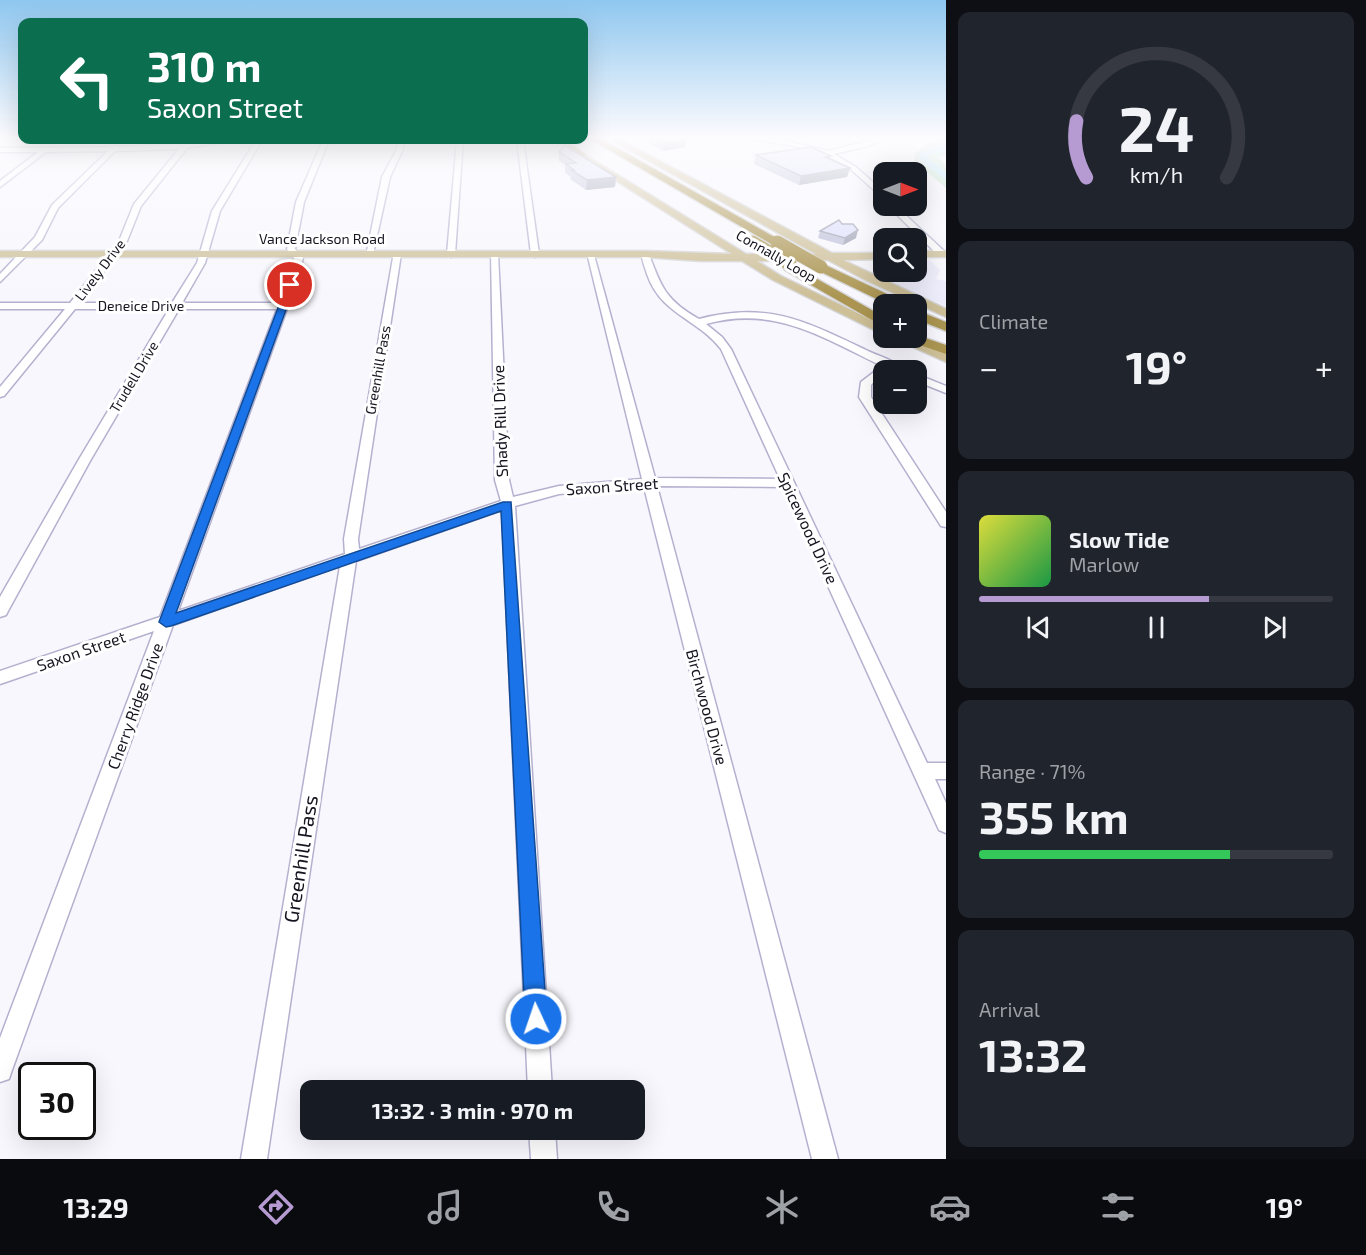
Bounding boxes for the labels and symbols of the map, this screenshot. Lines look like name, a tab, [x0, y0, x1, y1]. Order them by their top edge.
north arrow	[873, 162, 927, 216]
street label: Connally Loop	[733, 226, 819, 285]
street label: Vance Jackson Road	[259, 230, 385, 247]
street label: Lively Drive	[71, 236, 128, 304]
pin	[264, 259, 315, 310]
street label: Deneice Drive	[98, 297, 184, 314]
street label: Greenhill Pass	[361, 324, 394, 416]
street label: Trudell Drive	[106, 338, 162, 416]
street label: Shady Rill Drive	[488, 365, 511, 478]
street label: Spicewood Drive	[774, 469, 843, 586]
street label: Saxon Street	[565, 473, 659, 498]
street label: Saxon Street	[34, 626, 128, 675]
street label: Cherry Ridge Drive	[103, 640, 166, 772]
street label: Birchwood Drive	[683, 647, 732, 767]
street label: Greenhill Pass	[278, 793, 322, 924]
position arrow	[504, 987, 568, 1051]
speed limit sign: 30	[18, 1062, 96, 1140]

